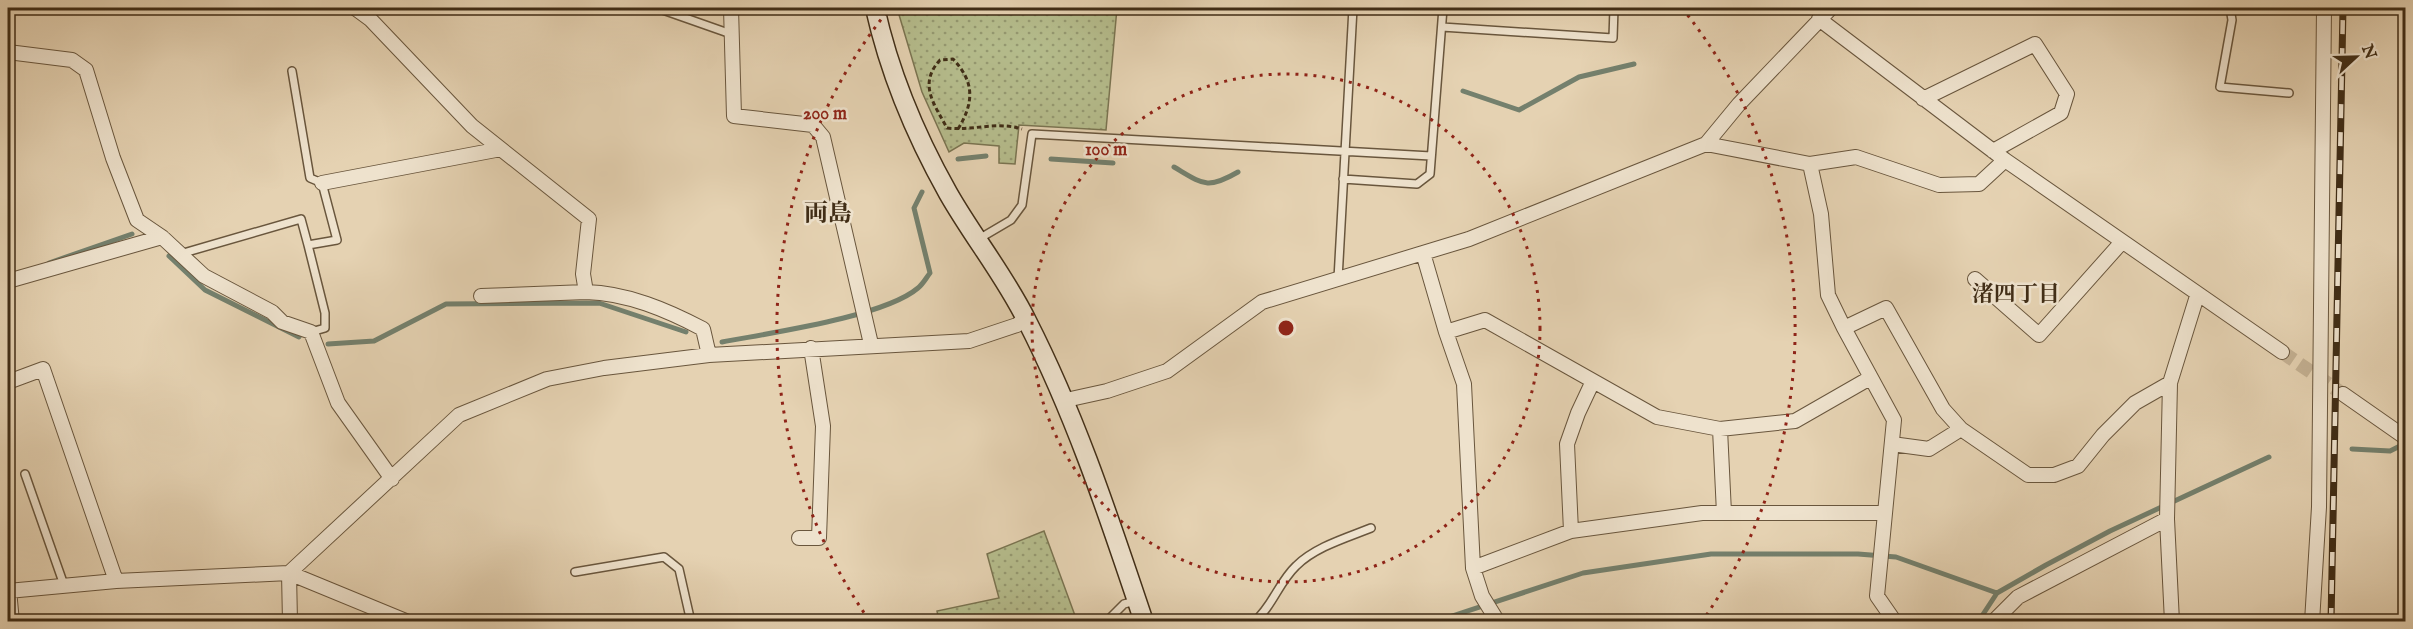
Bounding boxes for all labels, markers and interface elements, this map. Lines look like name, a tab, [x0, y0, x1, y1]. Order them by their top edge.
north arrow	[2326, 27, 2386, 87]
text: N	[2356, 41, 2380, 62]
text: 200 m	[803, 103, 847, 126]
text: 100 m	[1085, 139, 1127, 162]
district label: 両島	[804, 199, 852, 230]
district label: 渚四丁目	[1972, 281, 2060, 309]
centre of rings	[1276, 318, 1296, 338]

